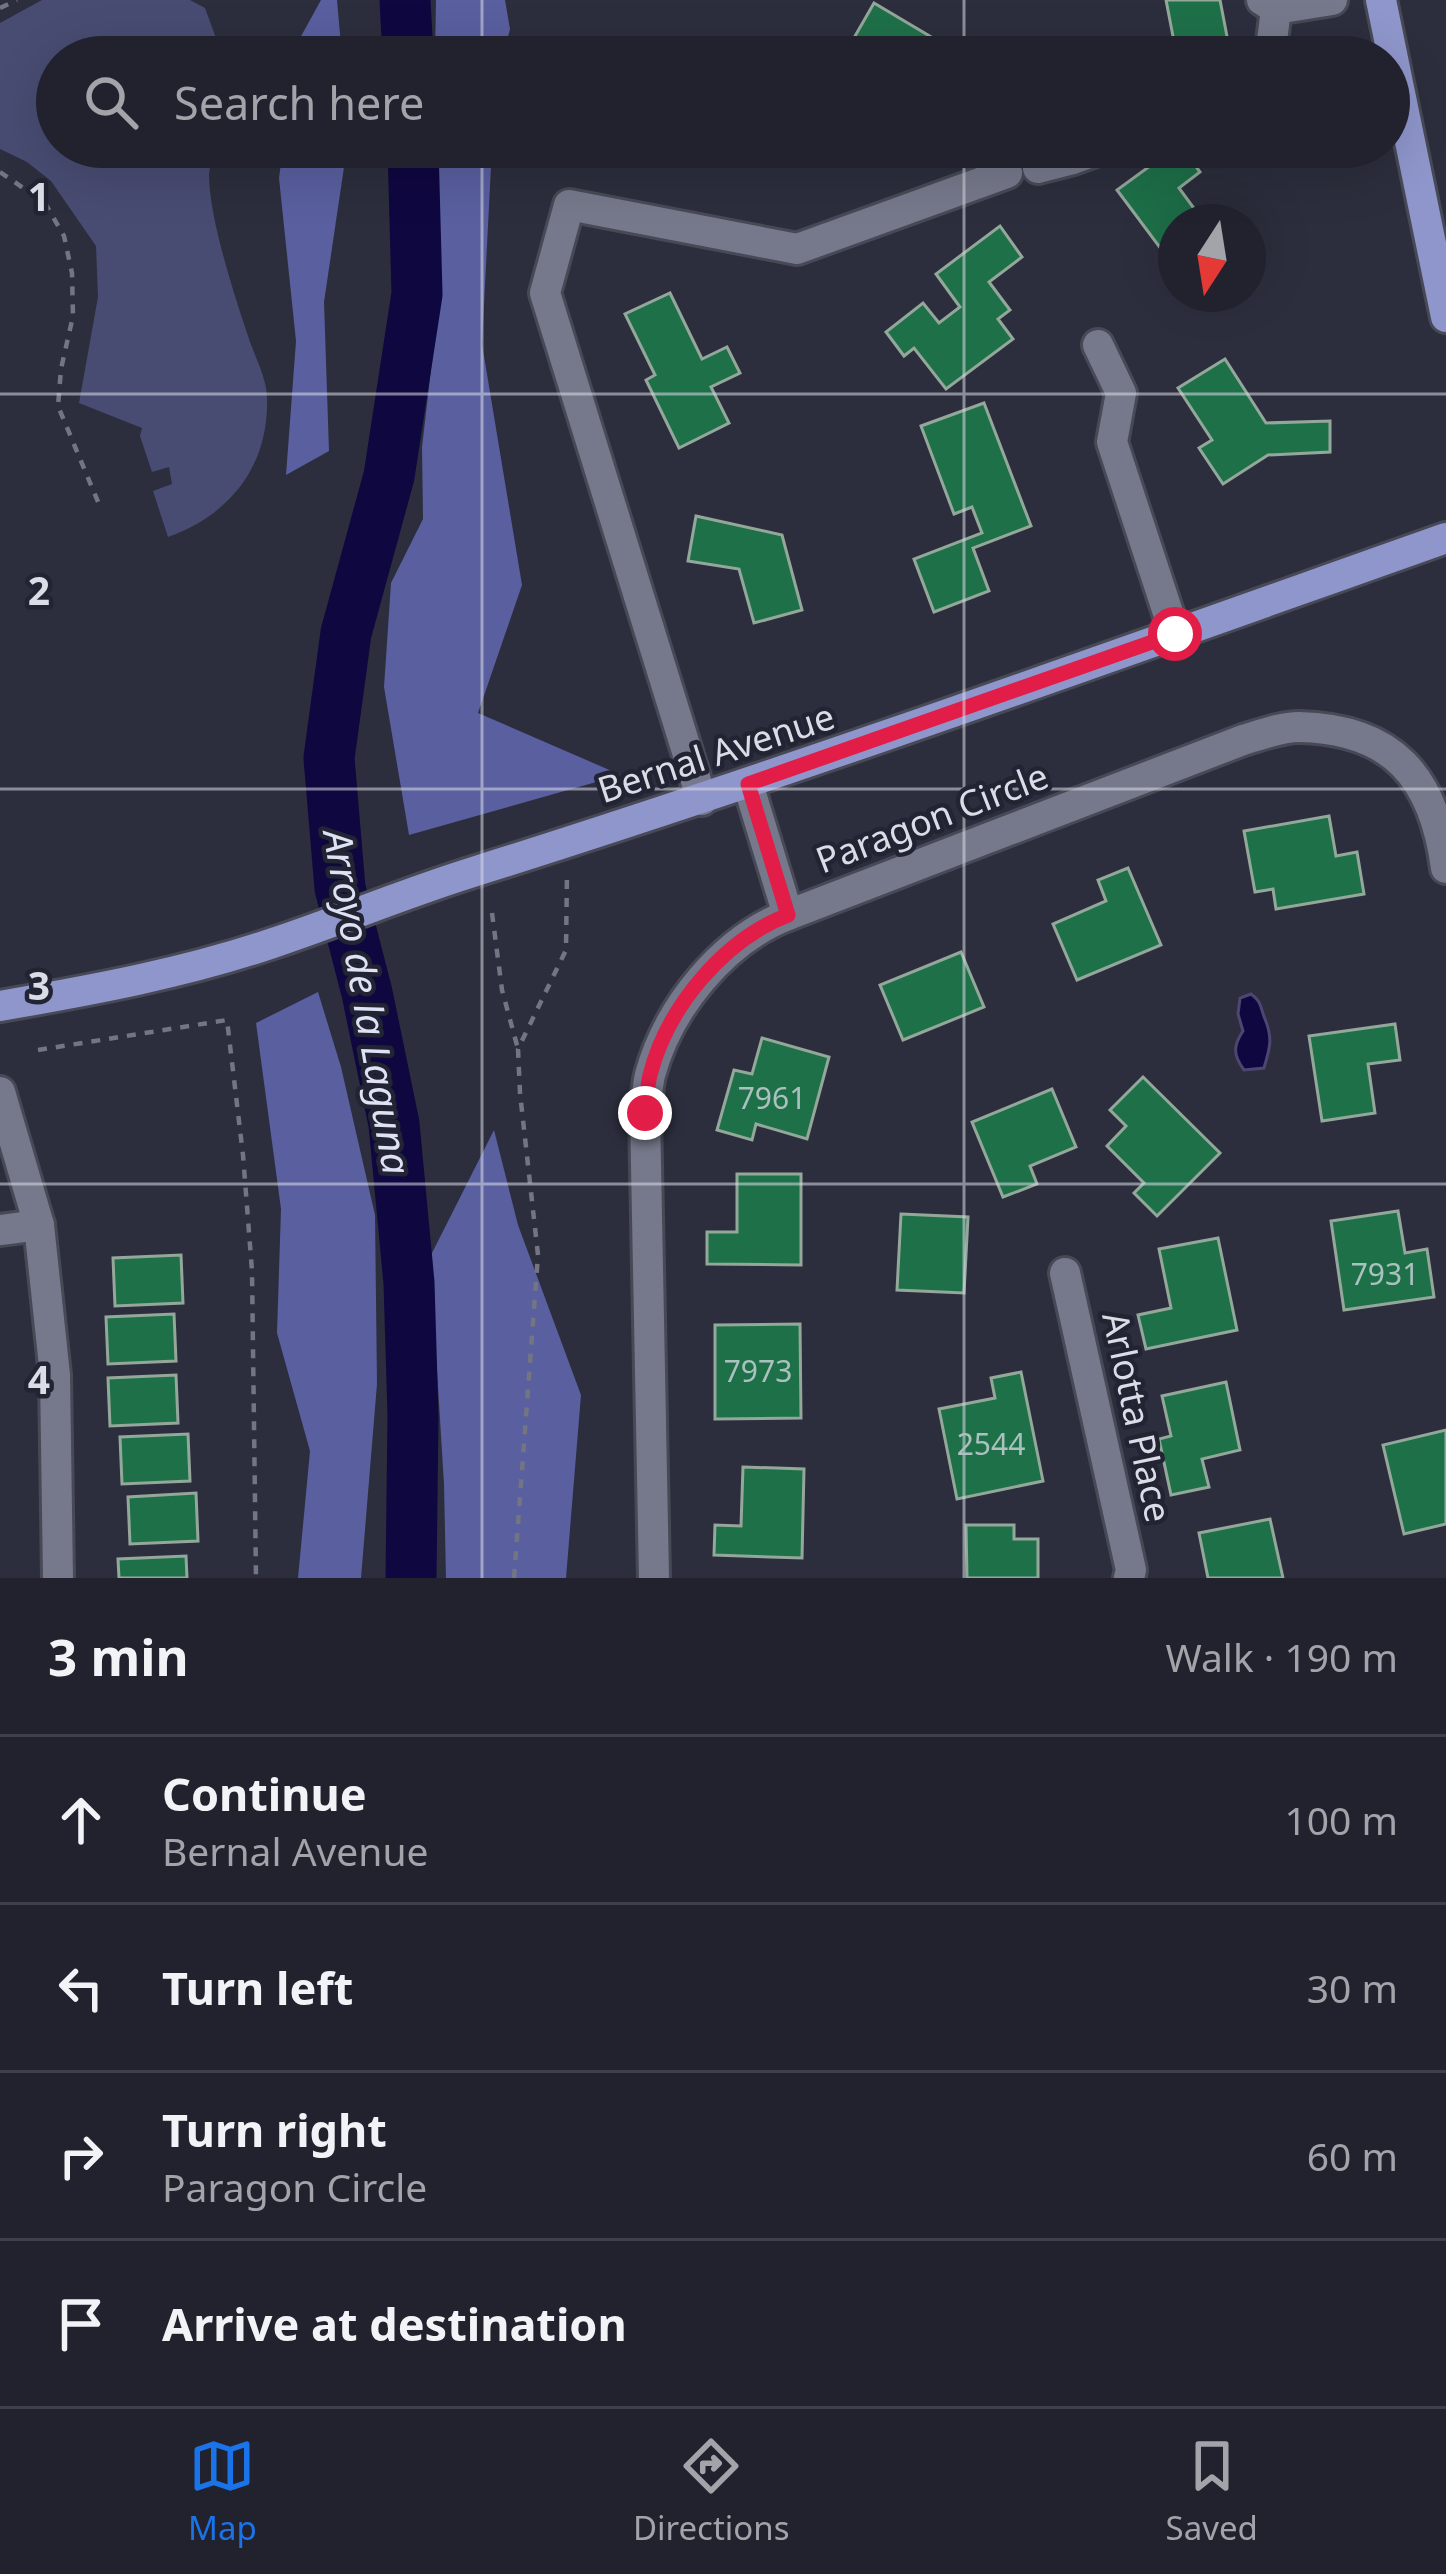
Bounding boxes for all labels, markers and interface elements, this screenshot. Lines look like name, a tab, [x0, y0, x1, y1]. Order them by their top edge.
search box	[36, 36, 1410, 168]
icon: search	[78, 69, 144, 135]
text: Search here	[174, 72, 424, 133]
text: 1	[28, 169, 50, 222]
north arrow	[1158, 204, 1266, 312]
text: 2	[28, 563, 50, 616]
route start	[1148, 607, 1202, 661]
street label: Bernal Avenue	[591, 691, 840, 814]
street label: Paragon Circle	[809, 751, 1055, 884]
water label: Arroyo de la Laguna	[312, 822, 425, 1178]
text: 3	[28, 958, 50, 1011]
house number: 7961	[738, 1077, 806, 1118]
route end	[618, 1086, 672, 1140]
house number: 7931	[1351, 1253, 1419, 1294]
street label: Arlotta Place	[1091, 1307, 1184, 1526]
house number: 7973	[724, 1350, 792, 1391]
text: 4	[28, 1352, 50, 1405]
house number: 2544	[957, 1423, 1025, 1464]
text: 3 min	[48, 1621, 189, 1691]
text: Walk · 190 m	[1165, 1630, 1398, 1683]
text: Continue	[162, 1763, 367, 1824]
icon: ahead	[48, 1787, 114, 1853]
text: 100 m	[1284, 1793, 1398, 1846]
text: Bernal Avenue	[162, 1824, 429, 1877]
icon: left	[48, 1955, 114, 2021]
text: Turn left	[162, 1957, 353, 2018]
text: 30 m	[1307, 1961, 1398, 2014]
text: Turn right	[162, 2099, 387, 2160]
icon: right	[48, 2123, 114, 2189]
text: 60 m	[1307, 2129, 1398, 2182]
text: Paragon Circle	[162, 2160, 427, 2213]
icon: arrive	[48, 2291, 114, 2357]
text: Arrive at destination	[162, 2293, 627, 2354]
tab: Map	[188, 2433, 257, 2550]
tab: Directions	[633, 2433, 790, 2550]
tab: Saved	[1166, 2433, 1258, 2550]

